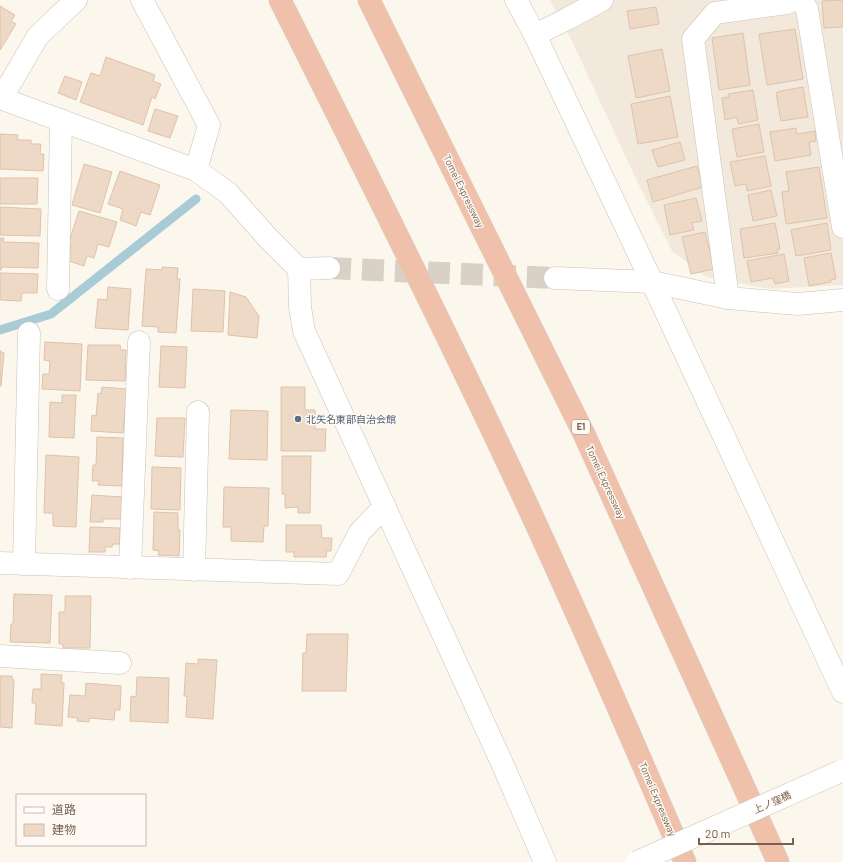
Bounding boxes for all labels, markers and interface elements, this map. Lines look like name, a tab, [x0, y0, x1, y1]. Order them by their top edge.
street label: Tomei Expressway	[441, 153, 487, 230]
place label: 北矢名東部自治会館	[306, 413, 396, 425]
marker: 北矢名東部自治会館	[293, 414, 303, 424]
road number: E1	[572, 420, 590, 434]
street label: Tomei Expressway	[584, 443, 628, 521]
street label: Tomei Expressway	[637, 760, 679, 838]
street label: 上ノ窪橋	[751, 788, 793, 816]
legend	[16, 794, 146, 846]
text: 道路	[52, 802, 76, 816]
scale bar	[699, 820, 793, 846]
text: 建物	[52, 822, 76, 836]
text: 20 m	[705, 826, 731, 840]

